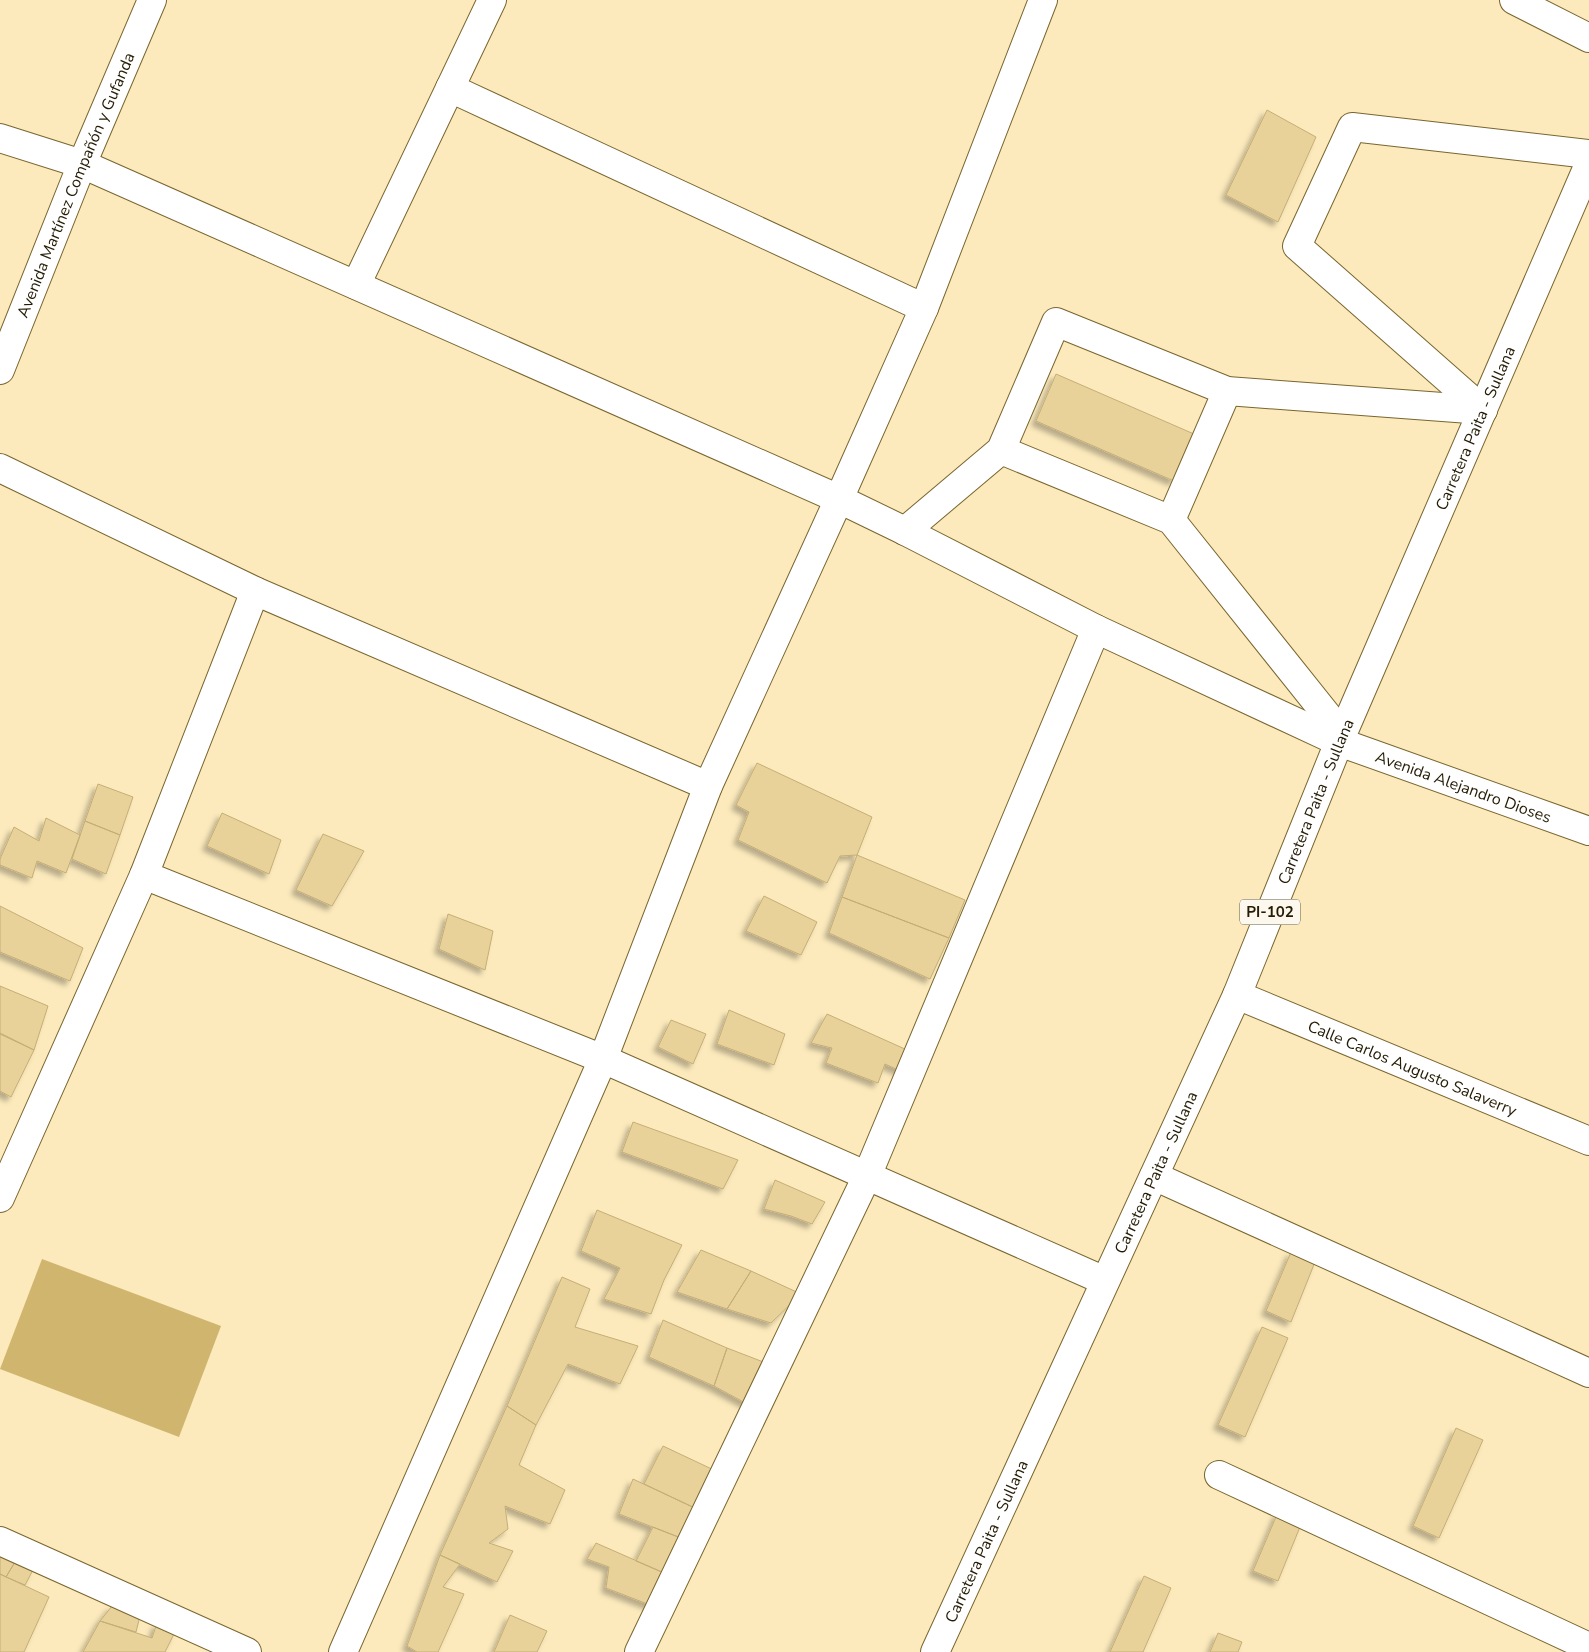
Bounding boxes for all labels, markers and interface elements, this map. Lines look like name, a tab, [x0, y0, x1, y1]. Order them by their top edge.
street label: Avenida Martínez Compañón y Gufanda	[12, 49, 140, 321]
street label: Carretera Paita - Sullana	[1431, 343, 1521, 514]
street label: Carretera Paita - Sullana	[1273, 716, 1360, 888]
street label: Avenida Alejandro Dioses	[1372, 746, 1554, 829]
road number: PI-102	[1240, 900, 1300, 924]
street label: Calle Carlos Augusto Salaverry	[1304, 1016, 1521, 1122]
street label: Carretera Paita - Sullana	[1110, 1088, 1203, 1258]
street label: Carretera Paita - Sullana	[940, 1457, 1034, 1626]

